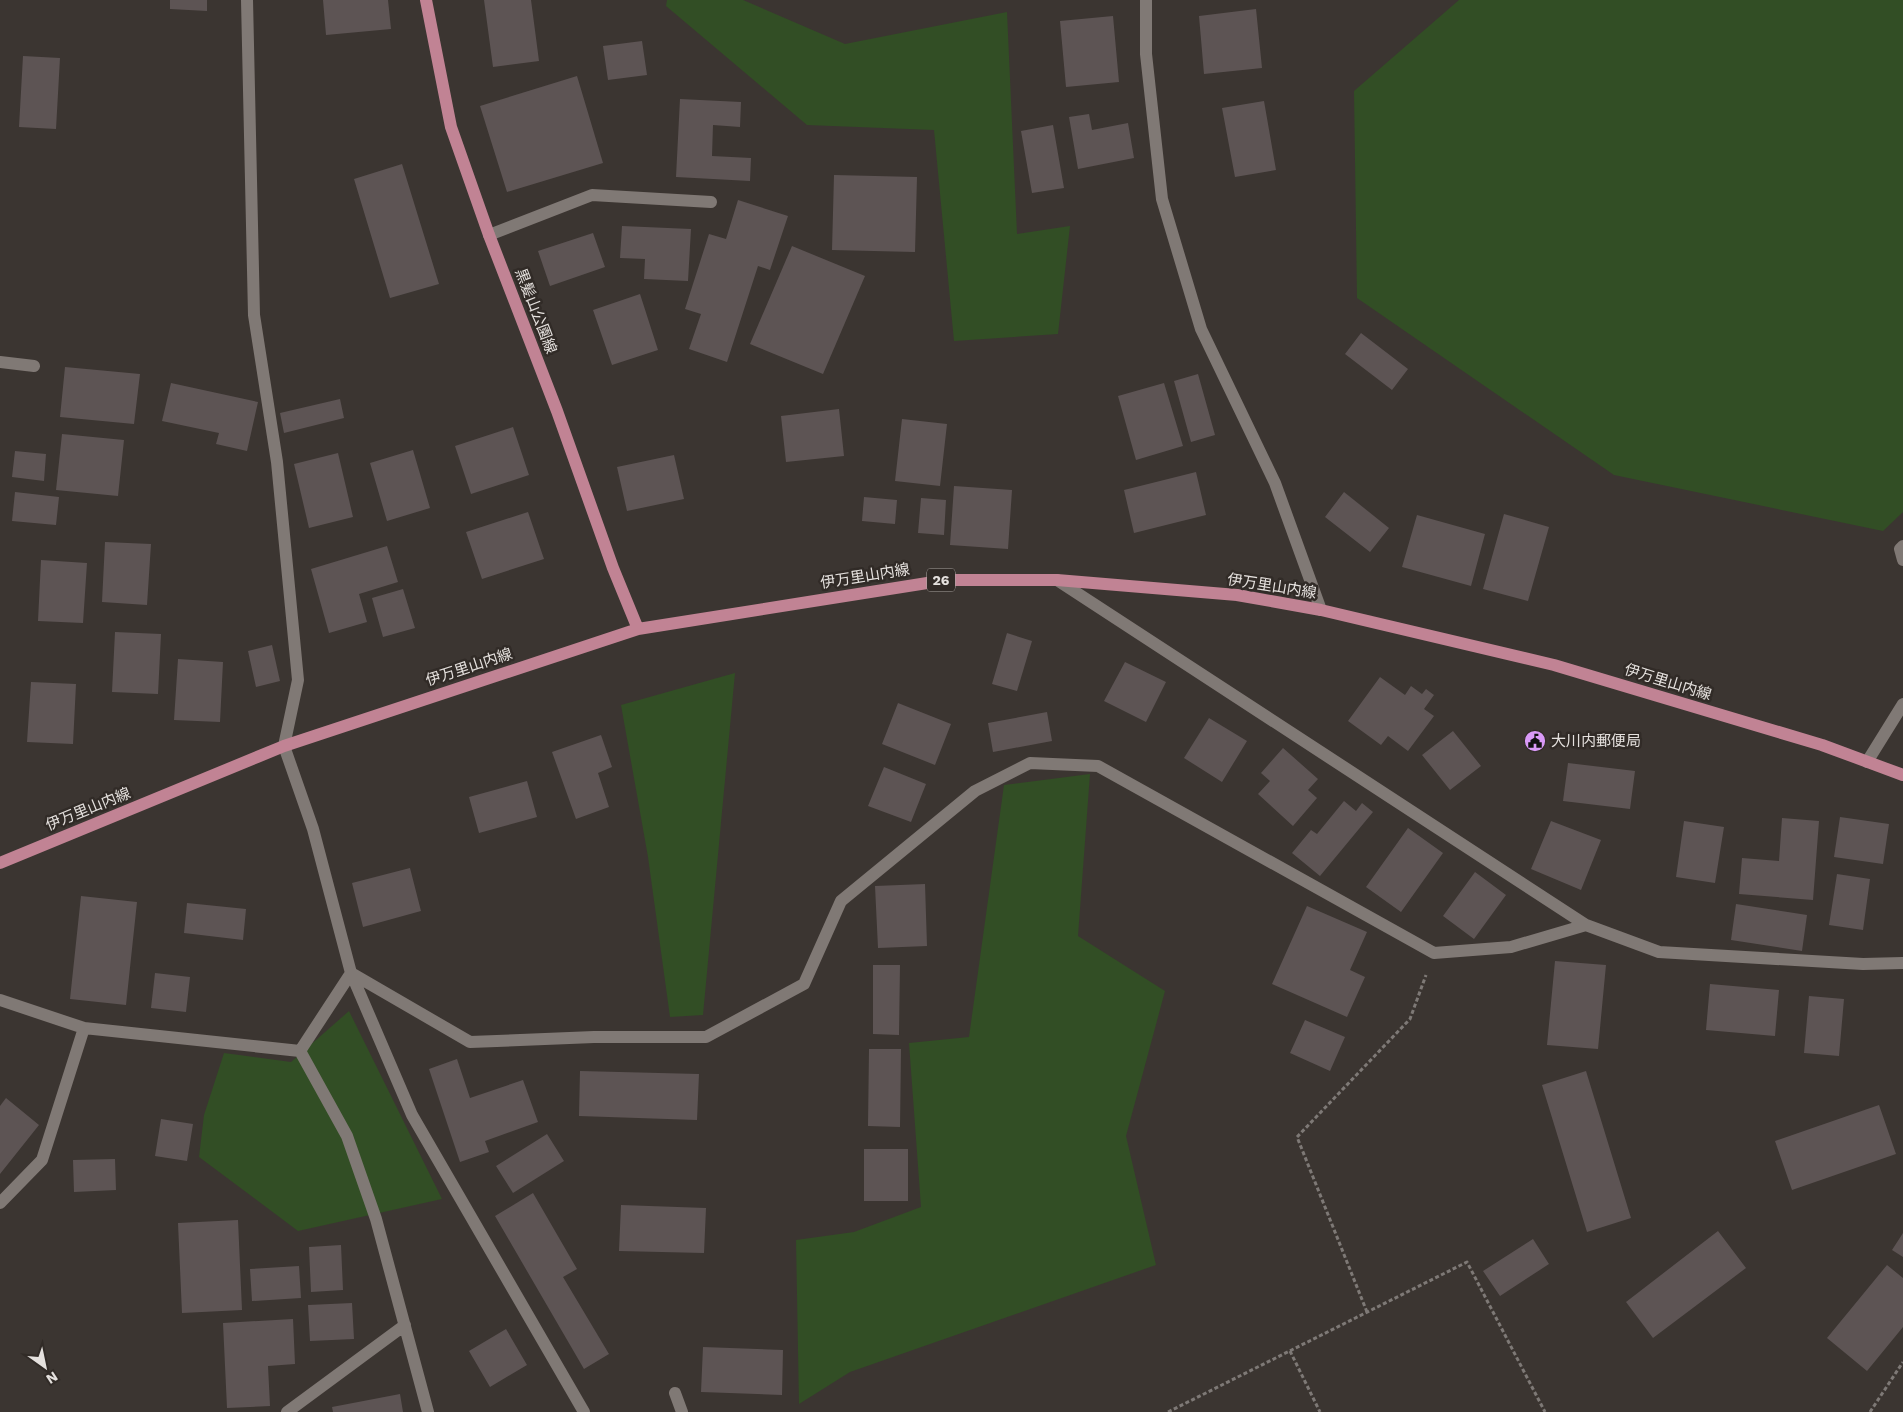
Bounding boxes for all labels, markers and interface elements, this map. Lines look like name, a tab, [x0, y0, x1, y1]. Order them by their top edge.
street label: 黒髪山公園線	[511, 266, 561, 356]
street label: 伊万里山内線	[819, 560, 911, 592]
road number: 26	[927, 568, 955, 592]
street label: 伊万里山内線	[1226, 570, 1318, 602]
street label: 伊万里山内線	[423, 645, 515, 689]
street label: 伊万里山内線	[1622, 660, 1714, 704]
public building icon: 大川内郵便局	[1523, 729, 1547, 753]
place label: 大川内郵便局	[1551, 732, 1641, 750]
street label: 伊万里山内線	[43, 784, 133, 834]
north arrow	[20, 1342, 70, 1392]
text: N	[43, 1368, 61, 1387]

